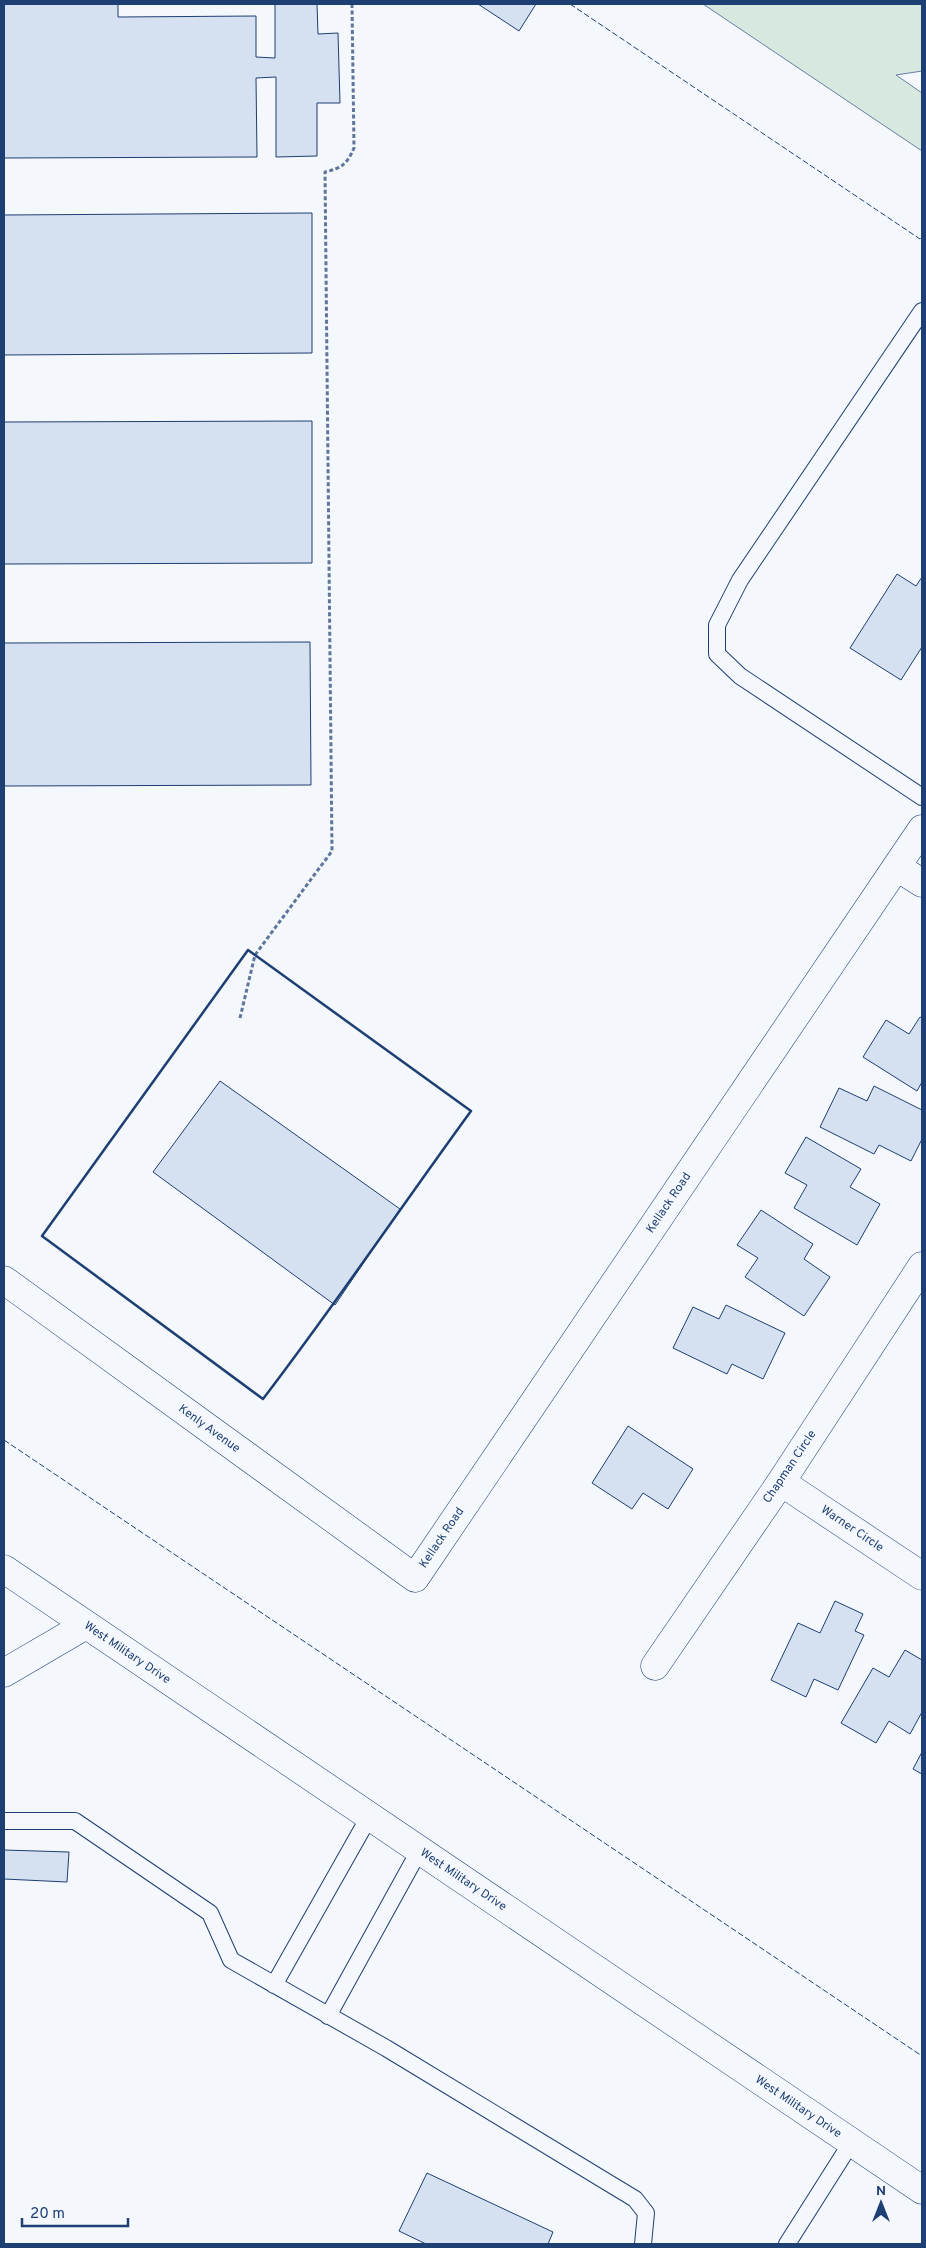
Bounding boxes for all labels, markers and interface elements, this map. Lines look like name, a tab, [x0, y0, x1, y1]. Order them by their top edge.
street label: Kellack Road	[643, 1170, 695, 1236]
street label: Kenly Avenue	[175, 1401, 243, 1457]
street label: Chapman Circle	[760, 1427, 820, 1507]
street label: Warner Circle	[817, 1502, 887, 1556]
street label: Kellack Road	[416, 1505, 468, 1571]
street label: West Military Drive	[81, 1618, 173, 1688]
street label: West Military Drive	[417, 1845, 509, 1915]
street label: West Military Drive	[752, 2072, 844, 2142]
north arrow	[856, 2178, 906, 2228]
text: N	[876, 2183, 886, 2200]
scale bar	[22, 2196, 129, 2228]
text: 20 m	[30, 2205, 65, 2224]

